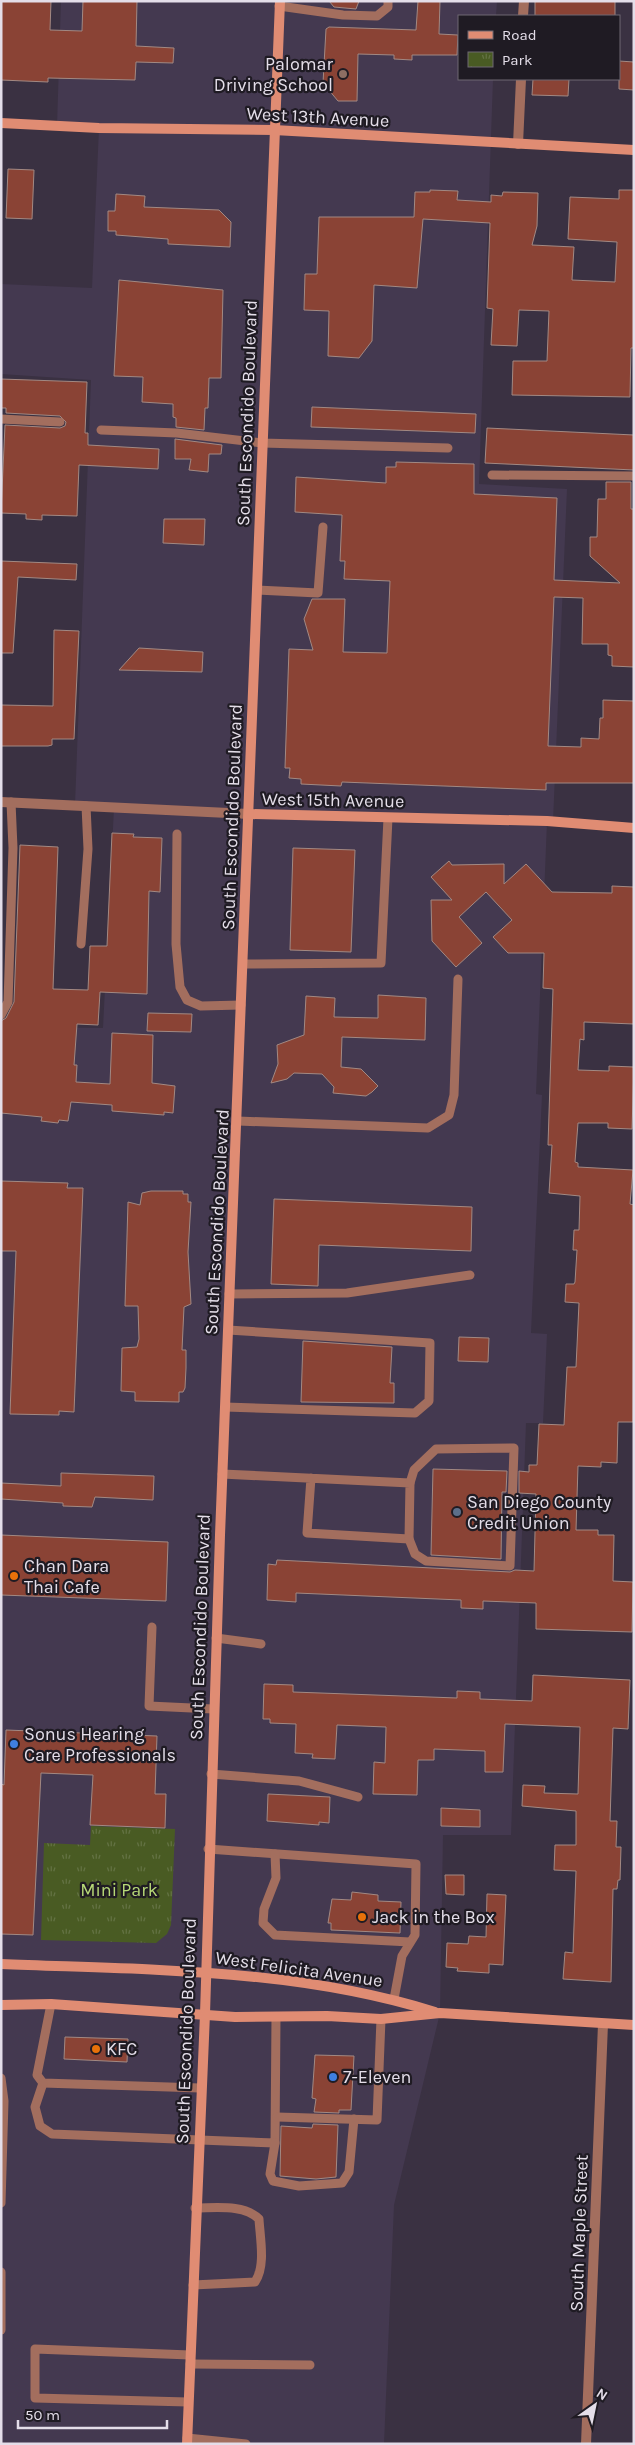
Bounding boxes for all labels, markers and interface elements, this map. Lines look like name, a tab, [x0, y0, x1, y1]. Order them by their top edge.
legend	[458, 15, 620, 80]
text: Road	[502, 26, 537, 44]
text: Park	[502, 51, 532, 69]
place label: Palomar Driving School	[214, 53, 333, 96]
marker: Palomar Driving School	[337, 68, 349, 80]
street label: West 13th Avenue	[246, 102, 390, 132]
street label: South Escondido Boulevard	[232, 300, 262, 526]
street label: South Escondido Boulevard	[217, 704, 247, 930]
street label: West 15th Avenue	[262, 788, 404, 812]
street label: South Escondido Boulevard	[200, 1108, 234, 1336]
place label: San Diego County Credit Union	[467, 1491, 612, 1534]
marker: San Diego County Credit Union	[451, 1506, 463, 1518]
street label: South Escondido Boulevard	[185, 1514, 215, 1740]
place label: Chan Dara Thai Cafe	[24, 1555, 109, 1598]
marker: Chan Dara Thai Cafe	[8, 1570, 20, 1582]
place label: Sonus Hearing Care Professionals	[24, 1723, 176, 1766]
marker: Sonus Hearing Care Professionals	[8, 1738, 20, 1750]
park label: Mini Park	[80, 1879, 158, 1901]
place label: Jack in the Box	[372, 1906, 495, 1928]
marker: Jack in the Box	[356, 1911, 368, 1923]
street label: South Escondido Boulevard	[171, 1918, 201, 2144]
street label: West Felicita Avenue	[214, 1946, 384, 1992]
place label: KFC	[106, 2038, 137, 2060]
marker: KFC	[90, 2043, 102, 2055]
place label: 7-Eleven	[343, 2066, 411, 2088]
marker: 7-Eleven	[327, 2071, 339, 2083]
street label: South Maple Street	[565, 2154, 593, 2312]
north arrow	[570, 2380, 620, 2430]
text: N	[593, 2385, 611, 2404]
scale bar	[18, 2398, 166, 2430]
text: 50 m	[25, 2406, 60, 2424]

